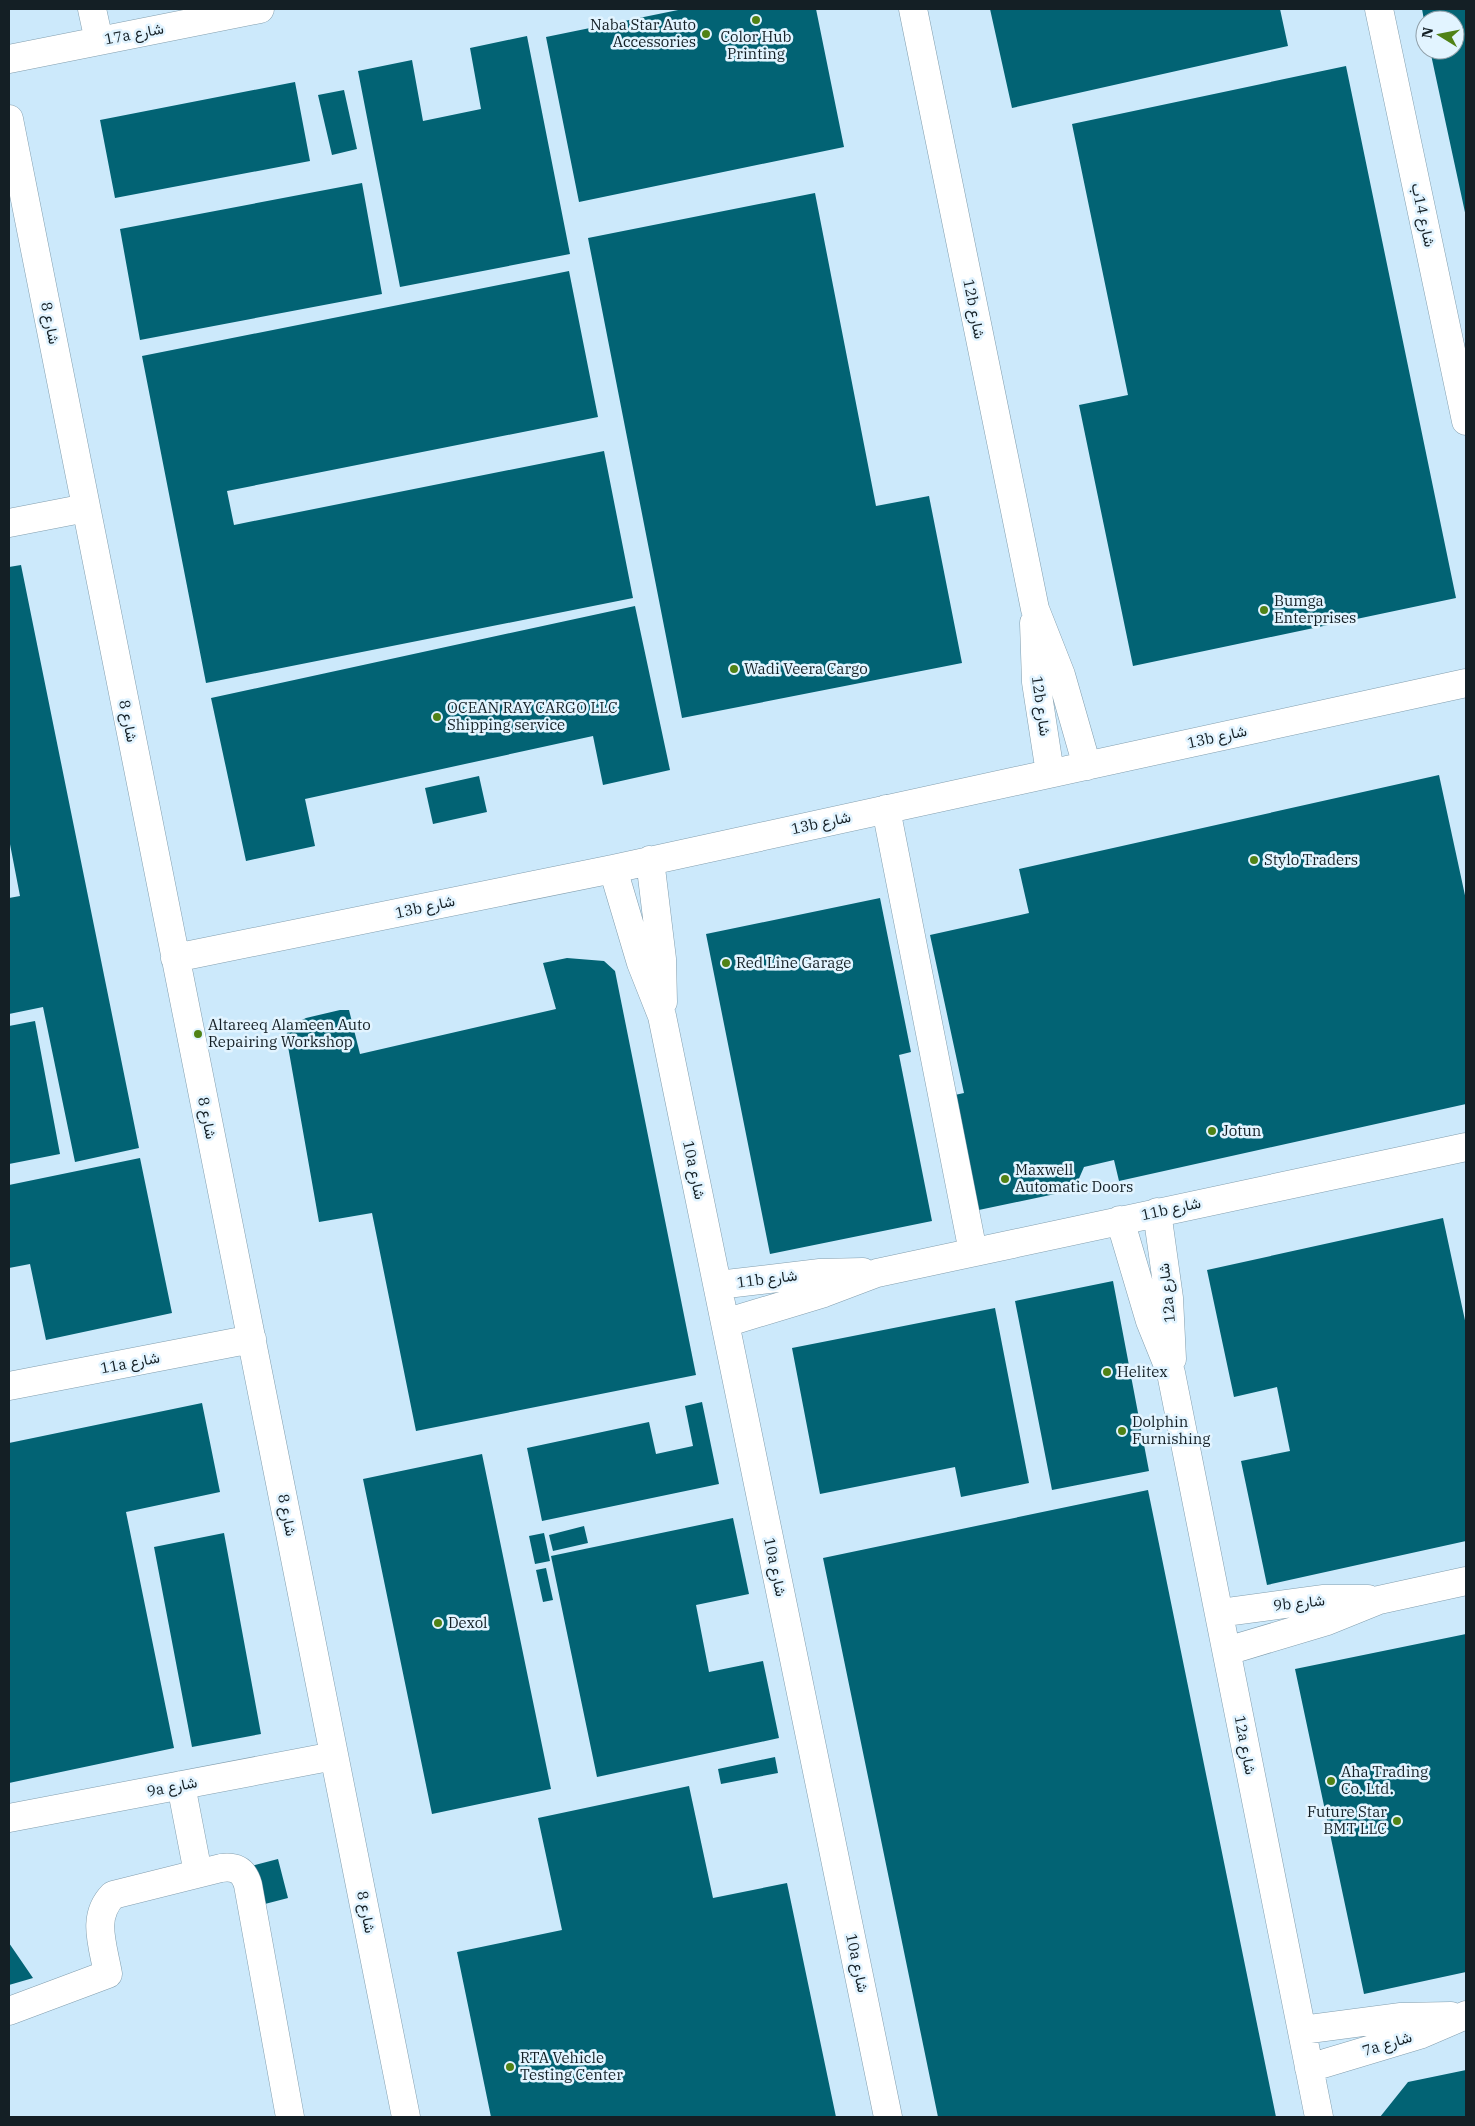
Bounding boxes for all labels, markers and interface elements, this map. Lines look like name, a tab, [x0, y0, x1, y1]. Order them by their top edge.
north arrow	[1415, 10, 1465, 60]
marker: Color Hub Printing	[750, 14, 762, 26]
place label: Naba Star Auto Accessories	[590, 15, 696, 51]
street label: 17a شارع	[103, 18, 166, 51]
text: N	[1417, 26, 1437, 40]
place label: Color Hub Printing	[720, 27, 792, 63]
marker: Naba Star Auto Accessories	[700, 28, 712, 40]
street label: شارع 14ب	[1406, 181, 1440, 249]
street label: 12b شارع	[957, 277, 990, 341]
street label: شارع 8	[35, 300, 64, 346]
place label: Bumga Enterprises	[1274, 591, 1356, 627]
marker: Bumga Enterprises	[1258, 604, 1270, 616]
place label: Wadi Veera Cargo	[744, 659, 868, 678]
marker: Wadi Veera Cargo	[728, 663, 740, 675]
street label: 12b شارع	[1026, 675, 1055, 738]
street label: شارع 8	[113, 698, 142, 744]
place label: OCEAN RAY CARGO LLC Shipping service	[447, 698, 618, 734]
marker: OCEAN RAY CARGO LLC Shipping service	[431, 711, 443, 723]
street label: 13b شارع	[1185, 721, 1249, 754]
street label: 13b شارع	[789, 807, 853, 840]
place label: Stylo Traders	[1264, 850, 1358, 869]
marker: Stylo Traders	[1248, 854, 1260, 866]
street label: 13b شارع	[393, 891, 457, 924]
place label: Red Line Garage	[736, 953, 851, 972]
marker: Red Line Garage	[720, 957, 732, 969]
place label: Altareeq Alameen Auto Repairing Workshop	[208, 1015, 371, 1051]
marker: Altareeq Alameen Auto Repairing Workshop	[192, 1028, 204, 1040]
street label: شارع 8	[192, 1095, 221, 1141]
place label: Jotun	[1222, 1121, 1262, 1140]
marker: Jotun	[1206, 1125, 1218, 1137]
street label: 10a شارع	[677, 1139, 710, 1202]
place label: Maxwell Automatic Doors	[1015, 1160, 1133, 1196]
marker: Maxwell Automatic Doors	[999, 1173, 1011, 1185]
street label: 11b شارع	[1139, 1193, 1203, 1226]
street label: 12a شارع	[1154, 1262, 1181, 1324]
street label: 11b شارع	[736, 1265, 799, 1294]
street label: 11a شارع	[99, 1347, 162, 1380]
place label: Helitex	[1117, 1362, 1168, 1381]
marker: Helitex	[1101, 1366, 1113, 1378]
place label: Dolphin Furnishing	[1132, 1412, 1210, 1448]
marker: Dolphin Furnishing	[1116, 1425, 1128, 1437]
street label: شارع 8	[272, 1492, 301, 1538]
street label: 10a شارع	[758, 1536, 791, 1599]
street label: 9b شارع	[1272, 1590, 1326, 1617]
place label: Dexol	[448, 1613, 488, 1632]
marker: Dexol	[432, 1617, 444, 1629]
street label: 12a شارع	[1228, 1714, 1261, 1777]
place label: Aha Trading Co. Ltd.	[1341, 1762, 1428, 1798]
street label: 9a شارع	[145, 1772, 199, 1803]
marker: Aha Trading Co. Ltd.	[1325, 1775, 1337, 1787]
place label: Future Star BMT LLC	[1307, 1802, 1387, 1838]
marker: Future Star BMT LLC	[1391, 1815, 1403, 1827]
street label: شارع 8	[351, 1889, 380, 1935]
street label: 10a شارع	[840, 1932, 873, 1995]
street label: 7a شارع	[1360, 2027, 1415, 2062]
place label: RTA Vehicle Testing Center	[520, 2048, 623, 2084]
marker: RTA Vehicle Testing Center	[504, 2061, 516, 2073]

